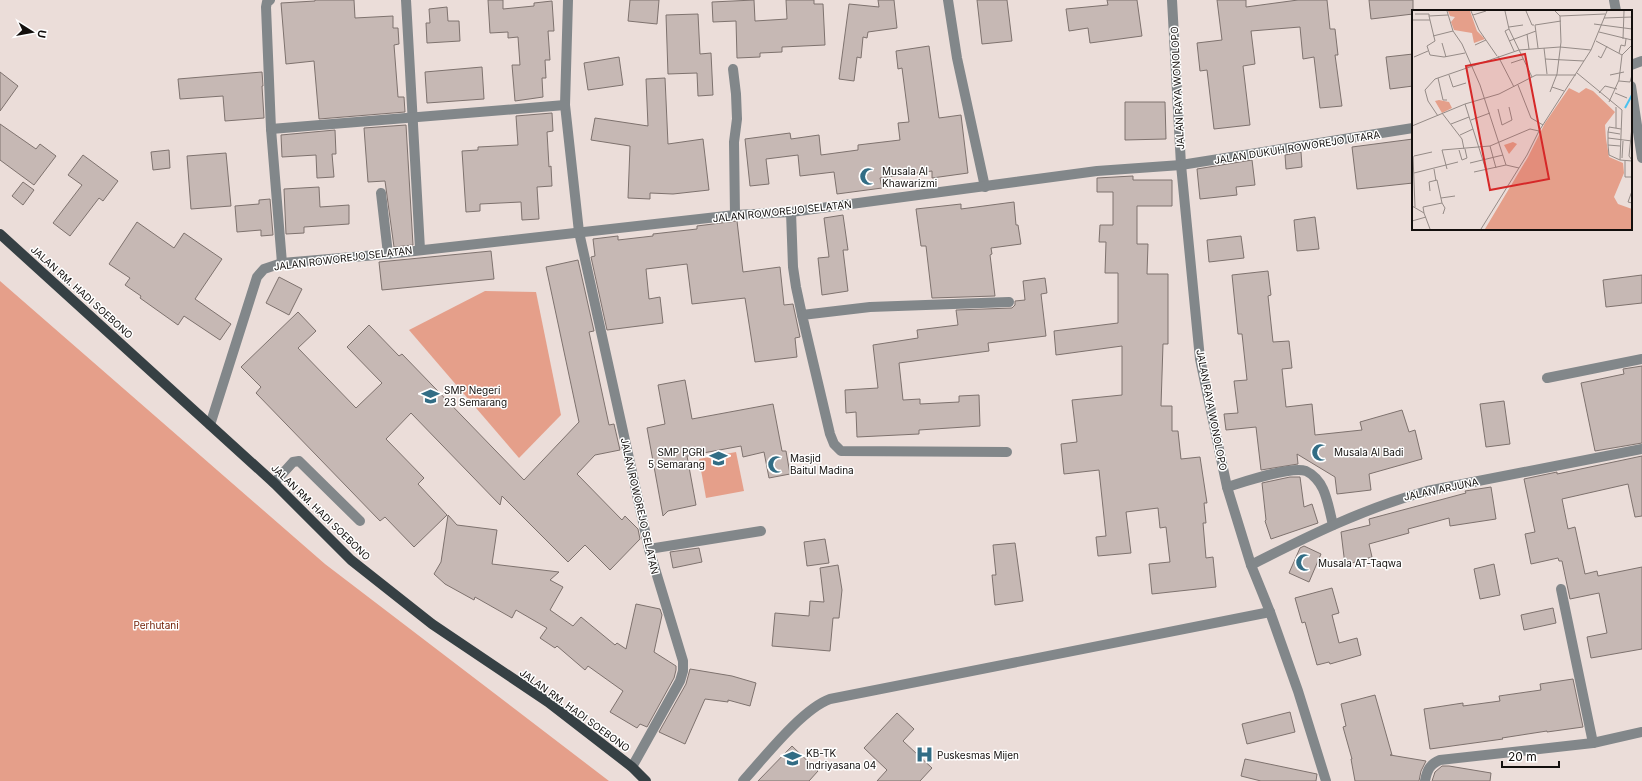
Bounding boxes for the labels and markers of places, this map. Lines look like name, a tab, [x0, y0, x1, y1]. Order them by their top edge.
place label: Musala Al Khawarizmi	[882, 165, 937, 189]
mosque icon: Musala Al Khawarizmi	[859, 167, 879, 187]
place label: SMP Negeri 23 Semarang	[444, 384, 507, 408]
school or university icon: SMP Negeri 23 Semarang	[421, 386, 441, 406]
mosque icon: Musala Al Badi	[1311, 442, 1331, 462]
place label: SMP PGRI 5 Semarang	[648, 446, 705, 470]
place label: Musala Al Badi	[1334, 446, 1404, 458]
school or university icon: SMP PGRI 5 Semarang	[708, 448, 728, 468]
place label: Masjid Baitul Madina	[790, 452, 854, 476]
mosque icon: Masjid Baitul Madina	[767, 454, 787, 474]
mosque icon: Musala AT-Taqwa	[1295, 553, 1315, 573]
place label: Musala AT-Taqwa	[1318, 557, 1402, 569]
hospital icon: Puskesmas Mijen	[914, 745, 934, 765]
place label: KB-TK Indriyasana 04	[806, 747, 876, 771]
school or university icon: KB-TK Indriyasana 04	[783, 749, 803, 769]
place label: Puskesmas Mijen	[937, 749, 1019, 761]

